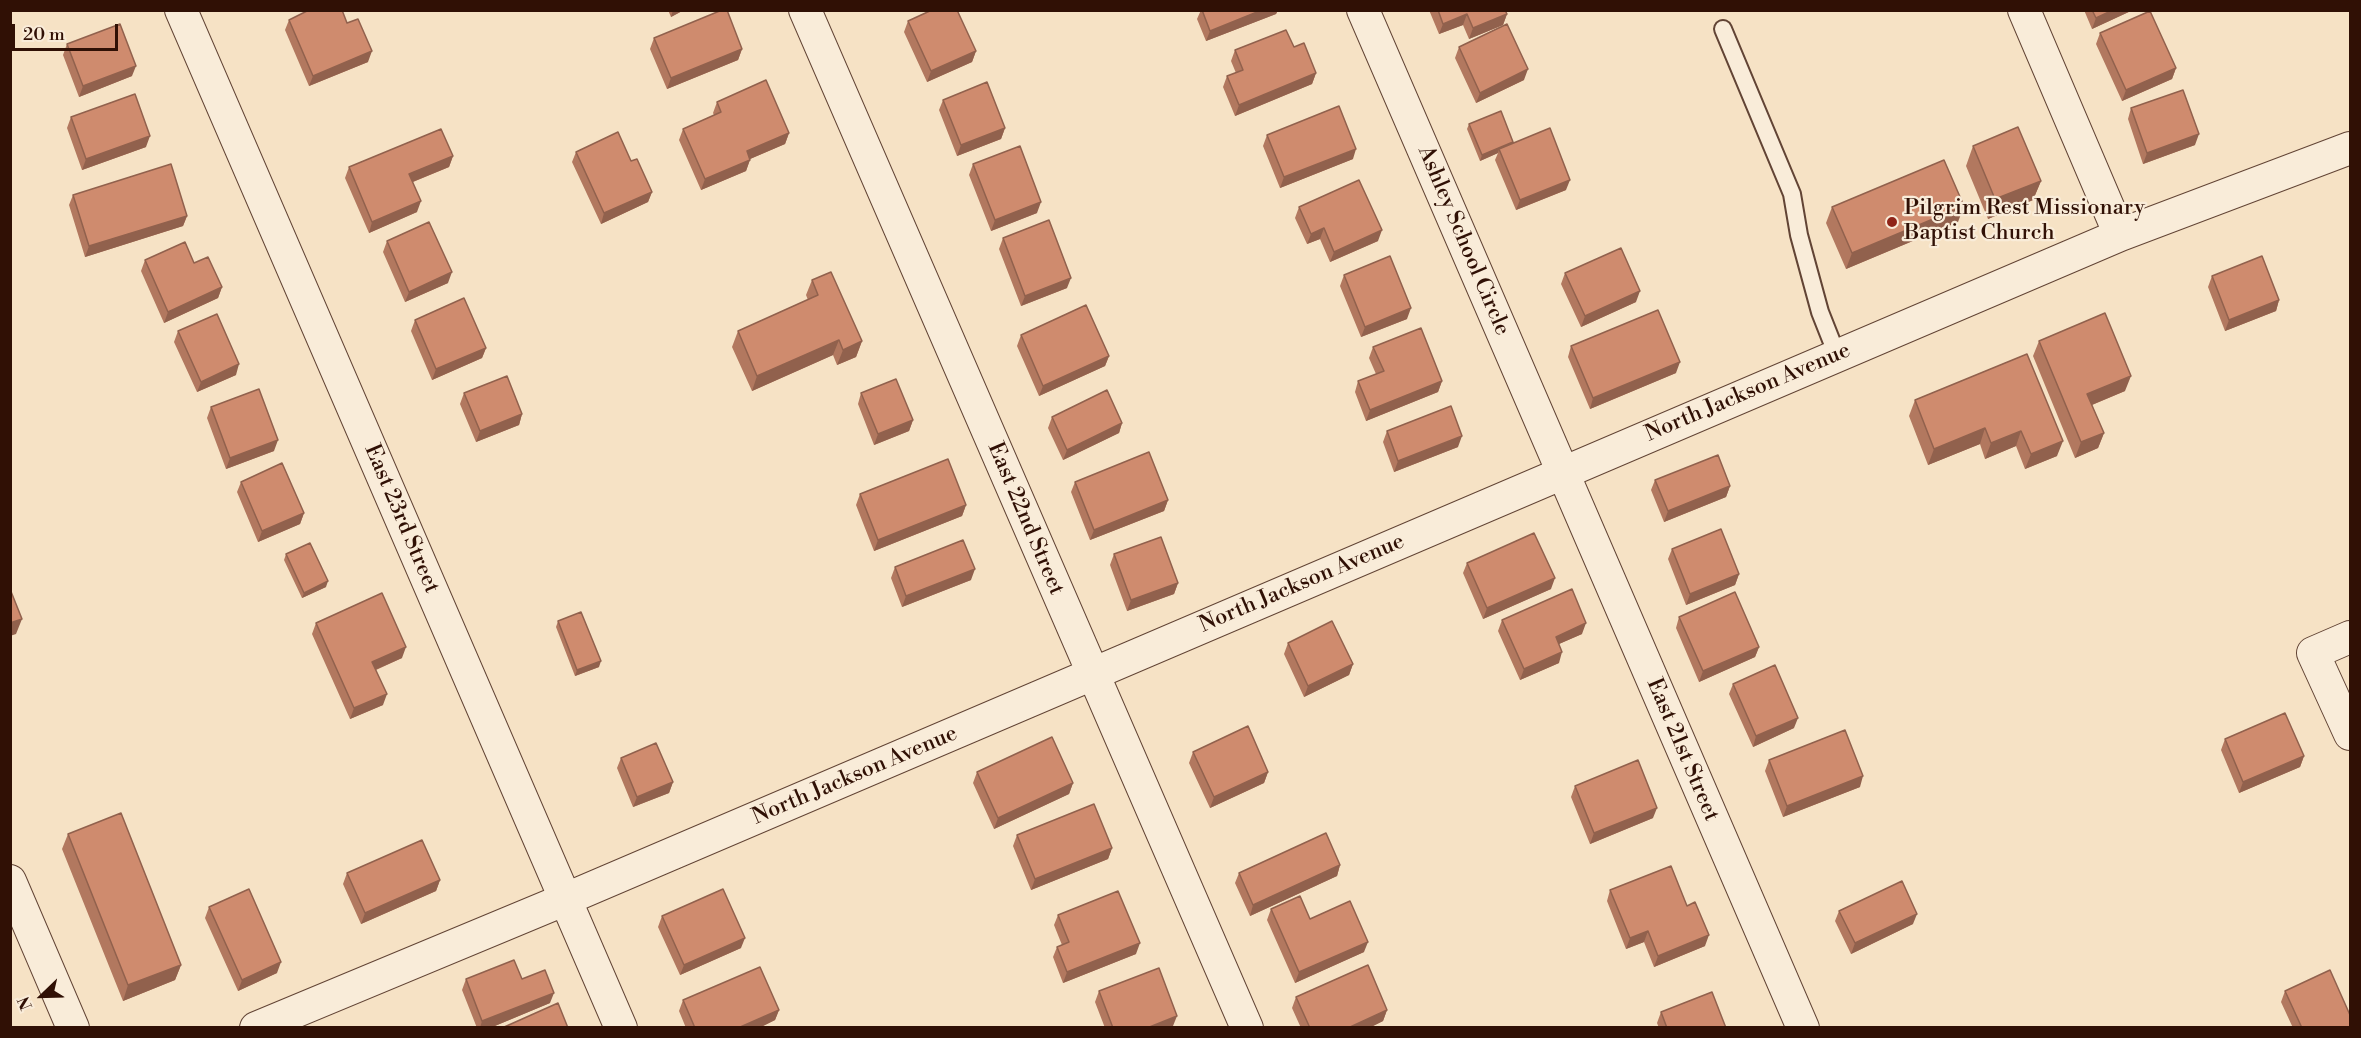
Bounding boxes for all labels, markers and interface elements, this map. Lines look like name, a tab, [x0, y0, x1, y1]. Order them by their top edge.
scale bar	[15, 12, 122, 50]
text: 20 m	[23, 23, 65, 46]
street label: Ashley School Circle	[1411, 142, 1515, 340]
place label: Pilgrim Rest Missionary Baptist Church	[1904, 196, 2145, 248]
marker: Pilgrim Rest Missionary Baptist Church	[1885, 215, 1899, 229]
street label: North Jackson Avenue	[1641, 338, 1855, 448]
street label: East 22nd Street	[981, 439, 1069, 599]
street label: East 23rd Street	[358, 441, 444, 597]
street label: North Jackson Avenue	[1195, 529, 1409, 639]
street label: East 21st Street	[1640, 675, 1724, 825]
street label: North Jackson Avenue	[748, 721, 962, 831]
north arrow	[12, 966, 72, 1026]
text: N	[14, 993, 37, 1013]

